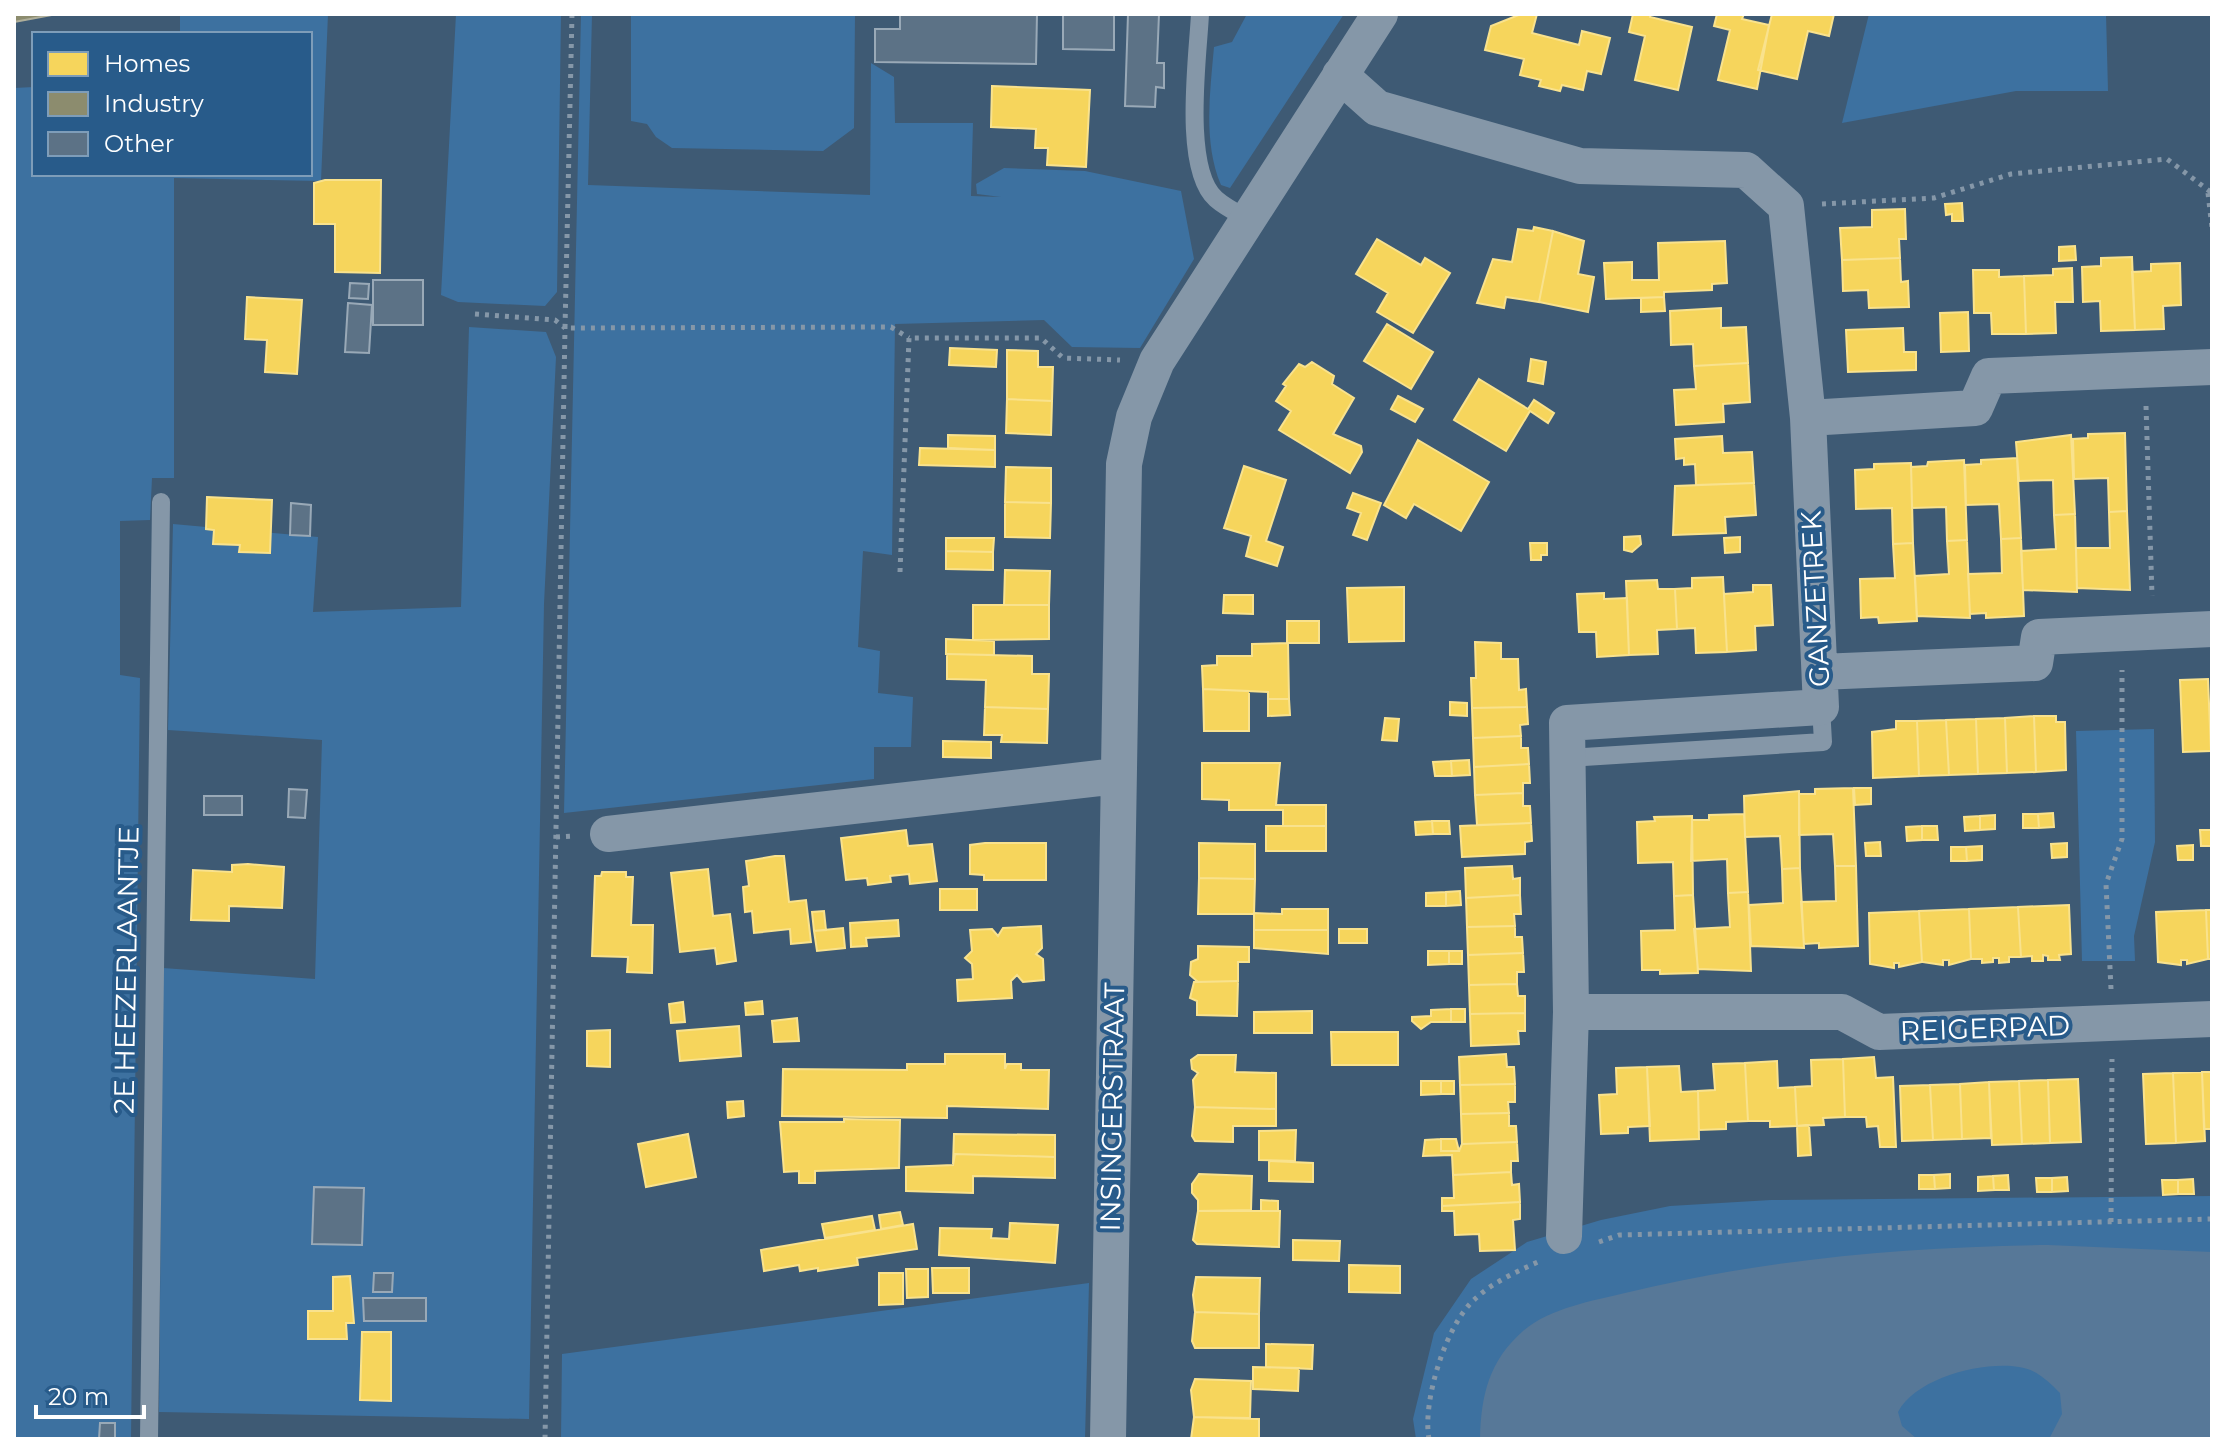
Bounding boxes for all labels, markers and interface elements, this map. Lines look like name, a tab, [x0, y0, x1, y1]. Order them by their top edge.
legend	[32, 32, 312, 176]
text: Homes	[104, 49, 190, 78]
text: Industry	[104, 89, 204, 118]
text: Other	[104, 129, 174, 158]
street label: GANZETREK	[1793, 510, 1837, 688]
street label: 2E HEEZERLAANTJE	[106, 826, 146, 1114]
street label: INSINGERSTRAAT	[1093, 982, 1131, 1232]
street label: REIGERPAD	[1899, 1008, 2071, 1048]
scale bar	[36, 1369, 144, 1419]
text: 20 m	[48, 1382, 109, 1411]

